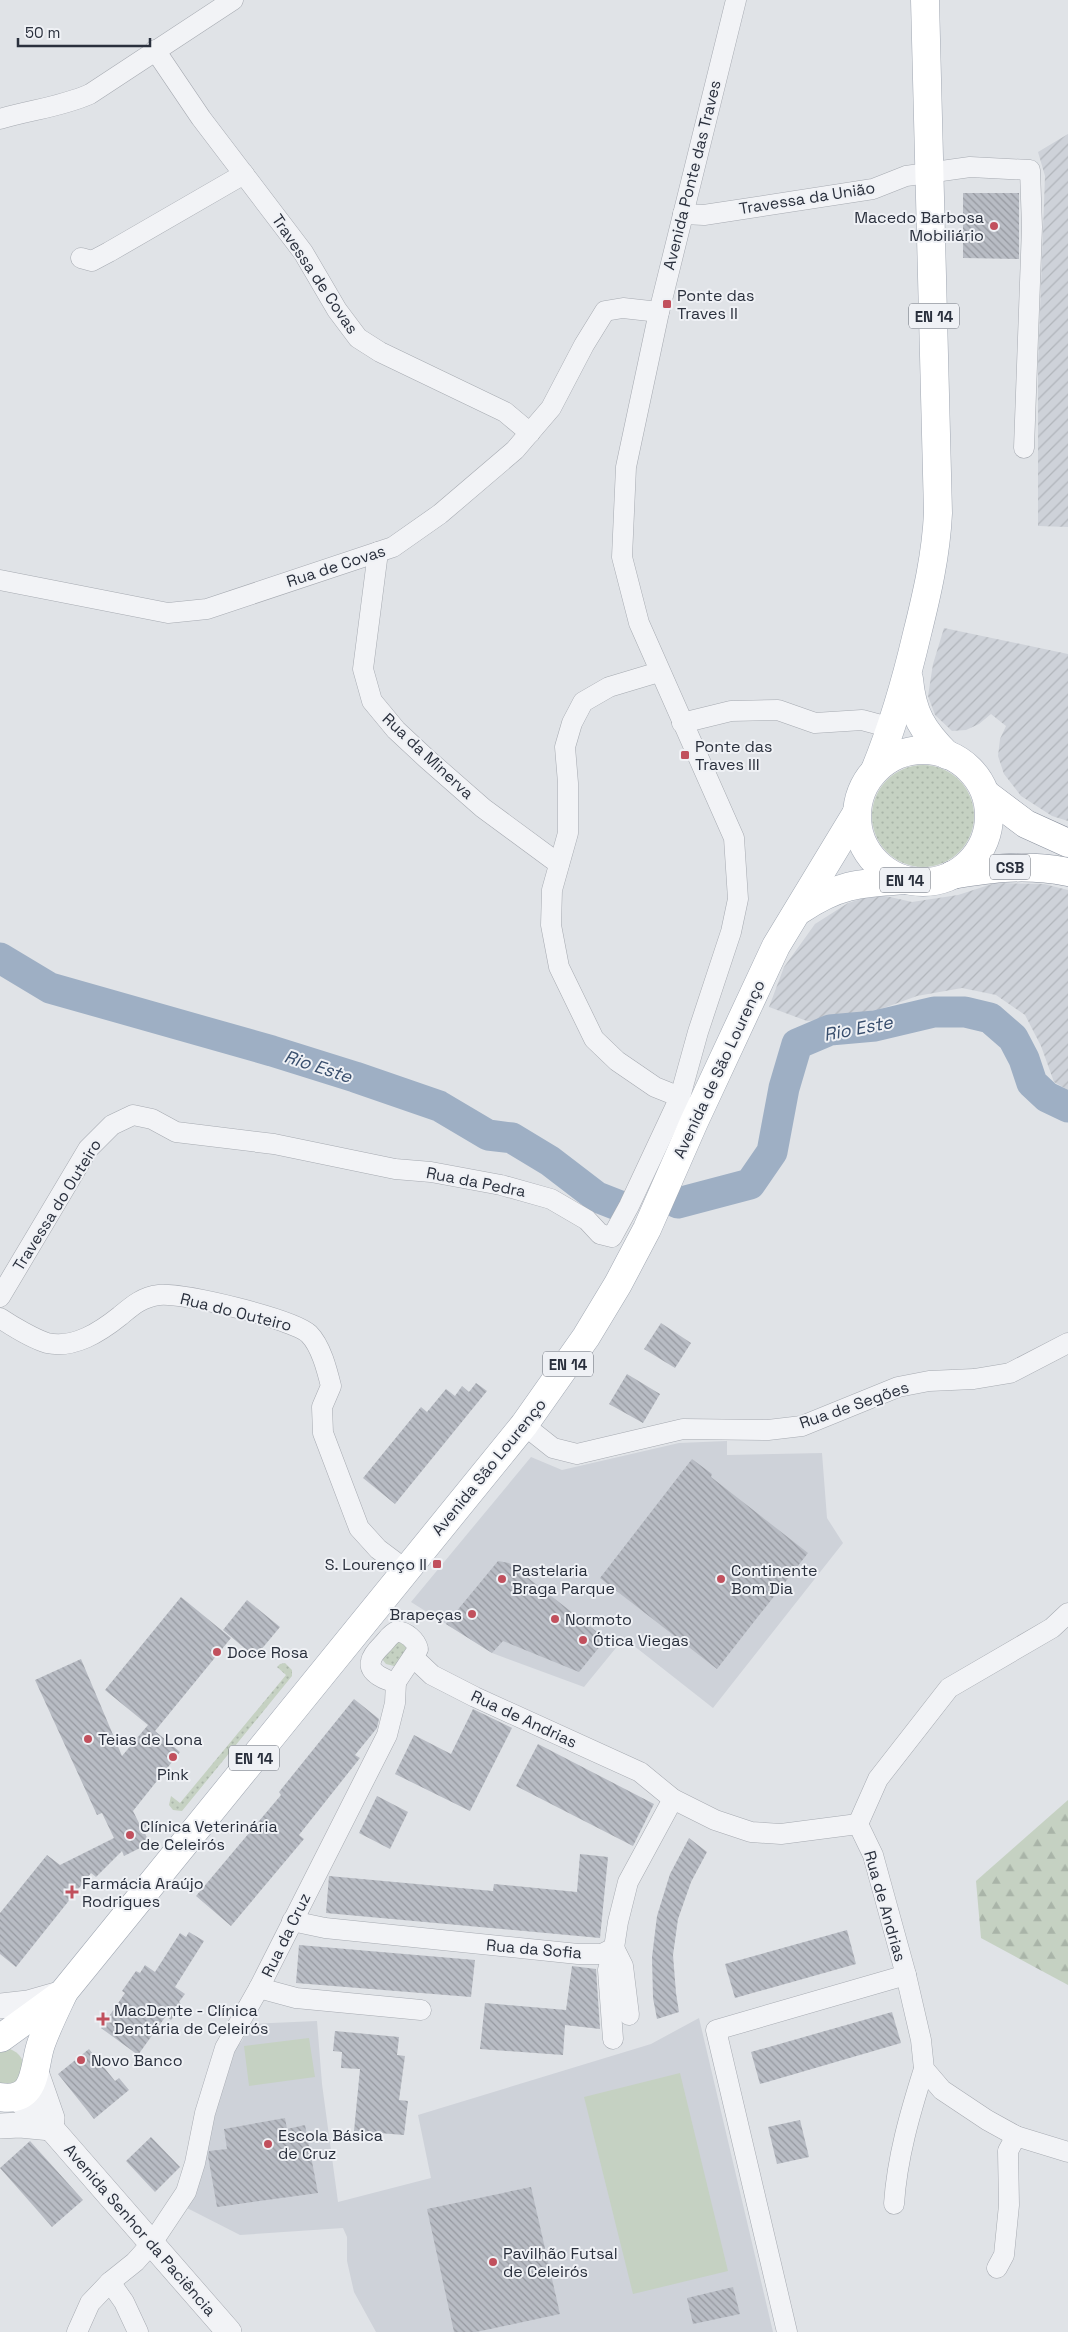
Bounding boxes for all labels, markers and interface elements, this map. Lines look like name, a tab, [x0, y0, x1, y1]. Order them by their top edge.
scale bar	[18, 15, 150, 47]
text: 50 m	[25, 23, 60, 42]
street label: Avenida Ponte das Traves	[658, 78, 726, 272]
street label: Travessa da União	[737, 177, 877, 219]
place label: Macedo Barbosa Mobiliário	[854, 207, 984, 246]
street label: Travessa de Covas	[267, 210, 363, 338]
marker: Macedo Barbosa Mobiliário	[988, 220, 1000, 232]
place label: Ponte das Traves II	[677, 285, 754, 324]
marker: Ponte das Traves II	[661, 298, 673, 310]
road number: EN 14	[909, 304, 959, 328]
street label: Rua de Covas	[284, 540, 388, 592]
street label: Rua da Minerva	[378, 708, 478, 804]
place label: Ponte das Traves III	[695, 736, 772, 775]
marker: Ponte das Traves III	[679, 749, 691, 761]
road number: CSB	[990, 854, 1030, 880]
road number: EN 14	[880, 868, 930, 892]
street label: Avenida de São Lourenço	[668, 976, 770, 1162]
water label: Rio Este	[822, 1010, 896, 1046]
water label: Rio Este	[281, 1044, 356, 1088]
street label: Travessa do Outeiro	[8, 1135, 106, 1275]
street label: Rua da Pedra	[424, 1162, 528, 1202]
street label: Rua do Outeiro	[178, 1288, 294, 1336]
road number: EN 14	[543, 1352, 593, 1376]
street label: Rua de Segões	[796, 1376, 912, 1434]
street label: Avenida São Lourenço	[427, 1394, 551, 1540]
place label: S. Lourenço II	[325, 1554, 427, 1575]
marker: S. Lourenço II	[431, 1558, 443, 1570]
place label: Pastelaria Braga Parque	[512, 1560, 615, 1599]
place label: Continente Bom Dia	[731, 1560, 817, 1599]
marker: Pastelaria Braga Parque	[496, 1573, 508, 1585]
marker: Continente Bom Dia	[715, 1573, 727, 1585]
place label: Brapeças	[390, 1604, 462, 1625]
marker: Brapeças	[466, 1608, 478, 1620]
place label: Normoto	[565, 1609, 632, 1630]
marker: Normoto	[549, 1613, 561, 1625]
place label: Ótica Viegas	[593, 1630, 689, 1651]
marker: Ótica Viegas	[577, 1634, 589, 1646]
place label: Doce Rosa	[227, 1642, 308, 1663]
marker: Doce Rosa	[211, 1646, 223, 1658]
street label: Rua de Andrias	[468, 1685, 580, 1753]
place label: Teias de Lona	[98, 1729, 202, 1750]
marker: Teias de Lona	[82, 1733, 94, 1745]
road number: EN 14	[229, 1746, 279, 1770]
marker: Pink	[167, 1751, 179, 1763]
place label: Pink	[157, 1764, 189, 1785]
place label: Clínica Veterinária de Celeirós	[140, 1816, 278, 1855]
marker: Clínica Veterinária de Celeirós	[124, 1829, 136, 1841]
street label: Rua de Andrias	[859, 1848, 911, 1964]
place label: Farmácia Araújo Rodrigues	[82, 1873, 204, 1912]
marker: Farmácia Araújo Rodrigues	[66, 1886, 78, 1898]
street label: Rua da Cruz	[257, 1889, 315, 1981]
street label: Rua da Sofia	[485, 1934, 583, 1964]
place label: MacDente - Clínica Dentária de Celeirós	[114, 2000, 268, 2039]
marker: MacDente - Clínica Dentária de Celeirós	[96, 2012, 110, 2026]
place label: Novo Banco	[91, 2050, 183, 2071]
marker: Novo Banco	[75, 2054, 87, 2066]
place label: Escola Básica de Cruz	[278, 2125, 383, 2164]
marker: Escola Básica de Cruz	[262, 2138, 274, 2150]
street label: Avenida Senhor da Paciência	[59, 2140, 221, 2320]
place label: Pavilhão Futsal de Celeirós	[503, 2243, 618, 2282]
marker: Pavilhão Futsal de Celeirós	[487, 2256, 499, 2268]

